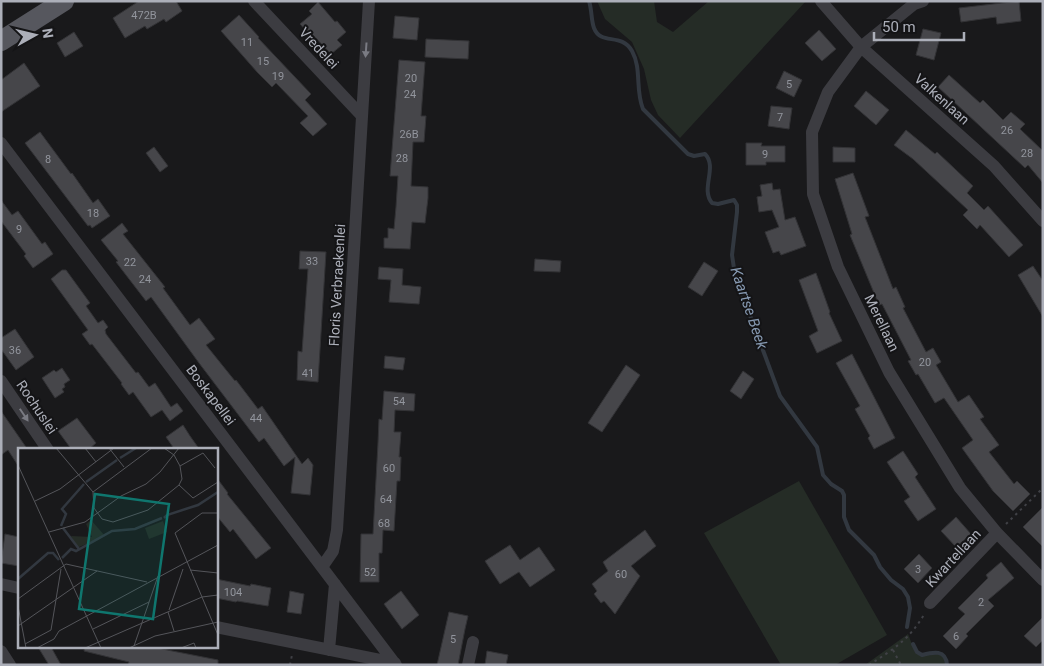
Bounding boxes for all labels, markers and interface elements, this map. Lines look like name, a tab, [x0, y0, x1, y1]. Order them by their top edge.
house number: 472B	[131, 9, 157, 22]
north arrow	[10, 10, 60, 60]
scale bar	[874, 10, 964, 42]
text: 50 m	[882, 18, 916, 36]
street label: Vredelei	[296, 24, 342, 72]
text: N	[39, 27, 56, 39]
house number: 11	[241, 36, 253, 49]
one-way arrow	[361, 42, 369, 58]
house number: 15	[257, 55, 269, 68]
house number: 19	[272, 70, 284, 83]
street label: Valkenlaan	[911, 70, 973, 128]
house number: 20	[405, 72, 417, 85]
house number: 5	[786, 78, 792, 91]
house number: 24	[404, 88, 416, 101]
house number: 7	[777, 111, 783, 124]
house number: 26	[1001, 124, 1013, 137]
house number: 26B	[399, 128, 419, 141]
house number: 28	[1021, 147, 1033, 160]
house number: 9	[762, 148, 768, 161]
house number: 28	[396, 152, 408, 165]
house number: 8	[45, 153, 51, 166]
house number: 18	[87, 207, 99, 220]
house number: 9	[16, 223, 22, 236]
street label: Floris Verbraekenlei	[326, 223, 348, 347]
house number: 33	[306, 255, 318, 268]
house number: 22	[124, 256, 136, 269]
water label: Kaartse Beek	[727, 265, 772, 352]
house number: 24	[139, 273, 151, 286]
street label: Merellaan	[861, 292, 903, 354]
house number: 36	[9, 344, 21, 357]
house number: 20	[919, 356, 931, 369]
street label: Boskapellei	[183, 362, 239, 428]
house number: 41	[302, 367, 314, 380]
street label: Rochuslei	[13, 377, 61, 437]
house number: 54	[393, 395, 405, 408]
one-way arrow	[20, 408, 29, 422]
house number: 44	[250, 412, 262, 425]
inset map	[18, 448, 218, 648]
house number: 60	[383, 462, 395, 475]
house number: 64	[380, 493, 392, 506]
house number: 68	[378, 517, 390, 530]
street label: Kwartellaan	[922, 526, 984, 590]
house number: 3	[915, 563, 921, 576]
house number: 52	[364, 566, 376, 579]
house number: 60	[615, 568, 627, 581]
house number: 104	[224, 586, 242, 599]
house number: 2	[978, 596, 984, 609]
house number: 6	[953, 630, 959, 643]
house number: 5	[450, 633, 456, 646]

